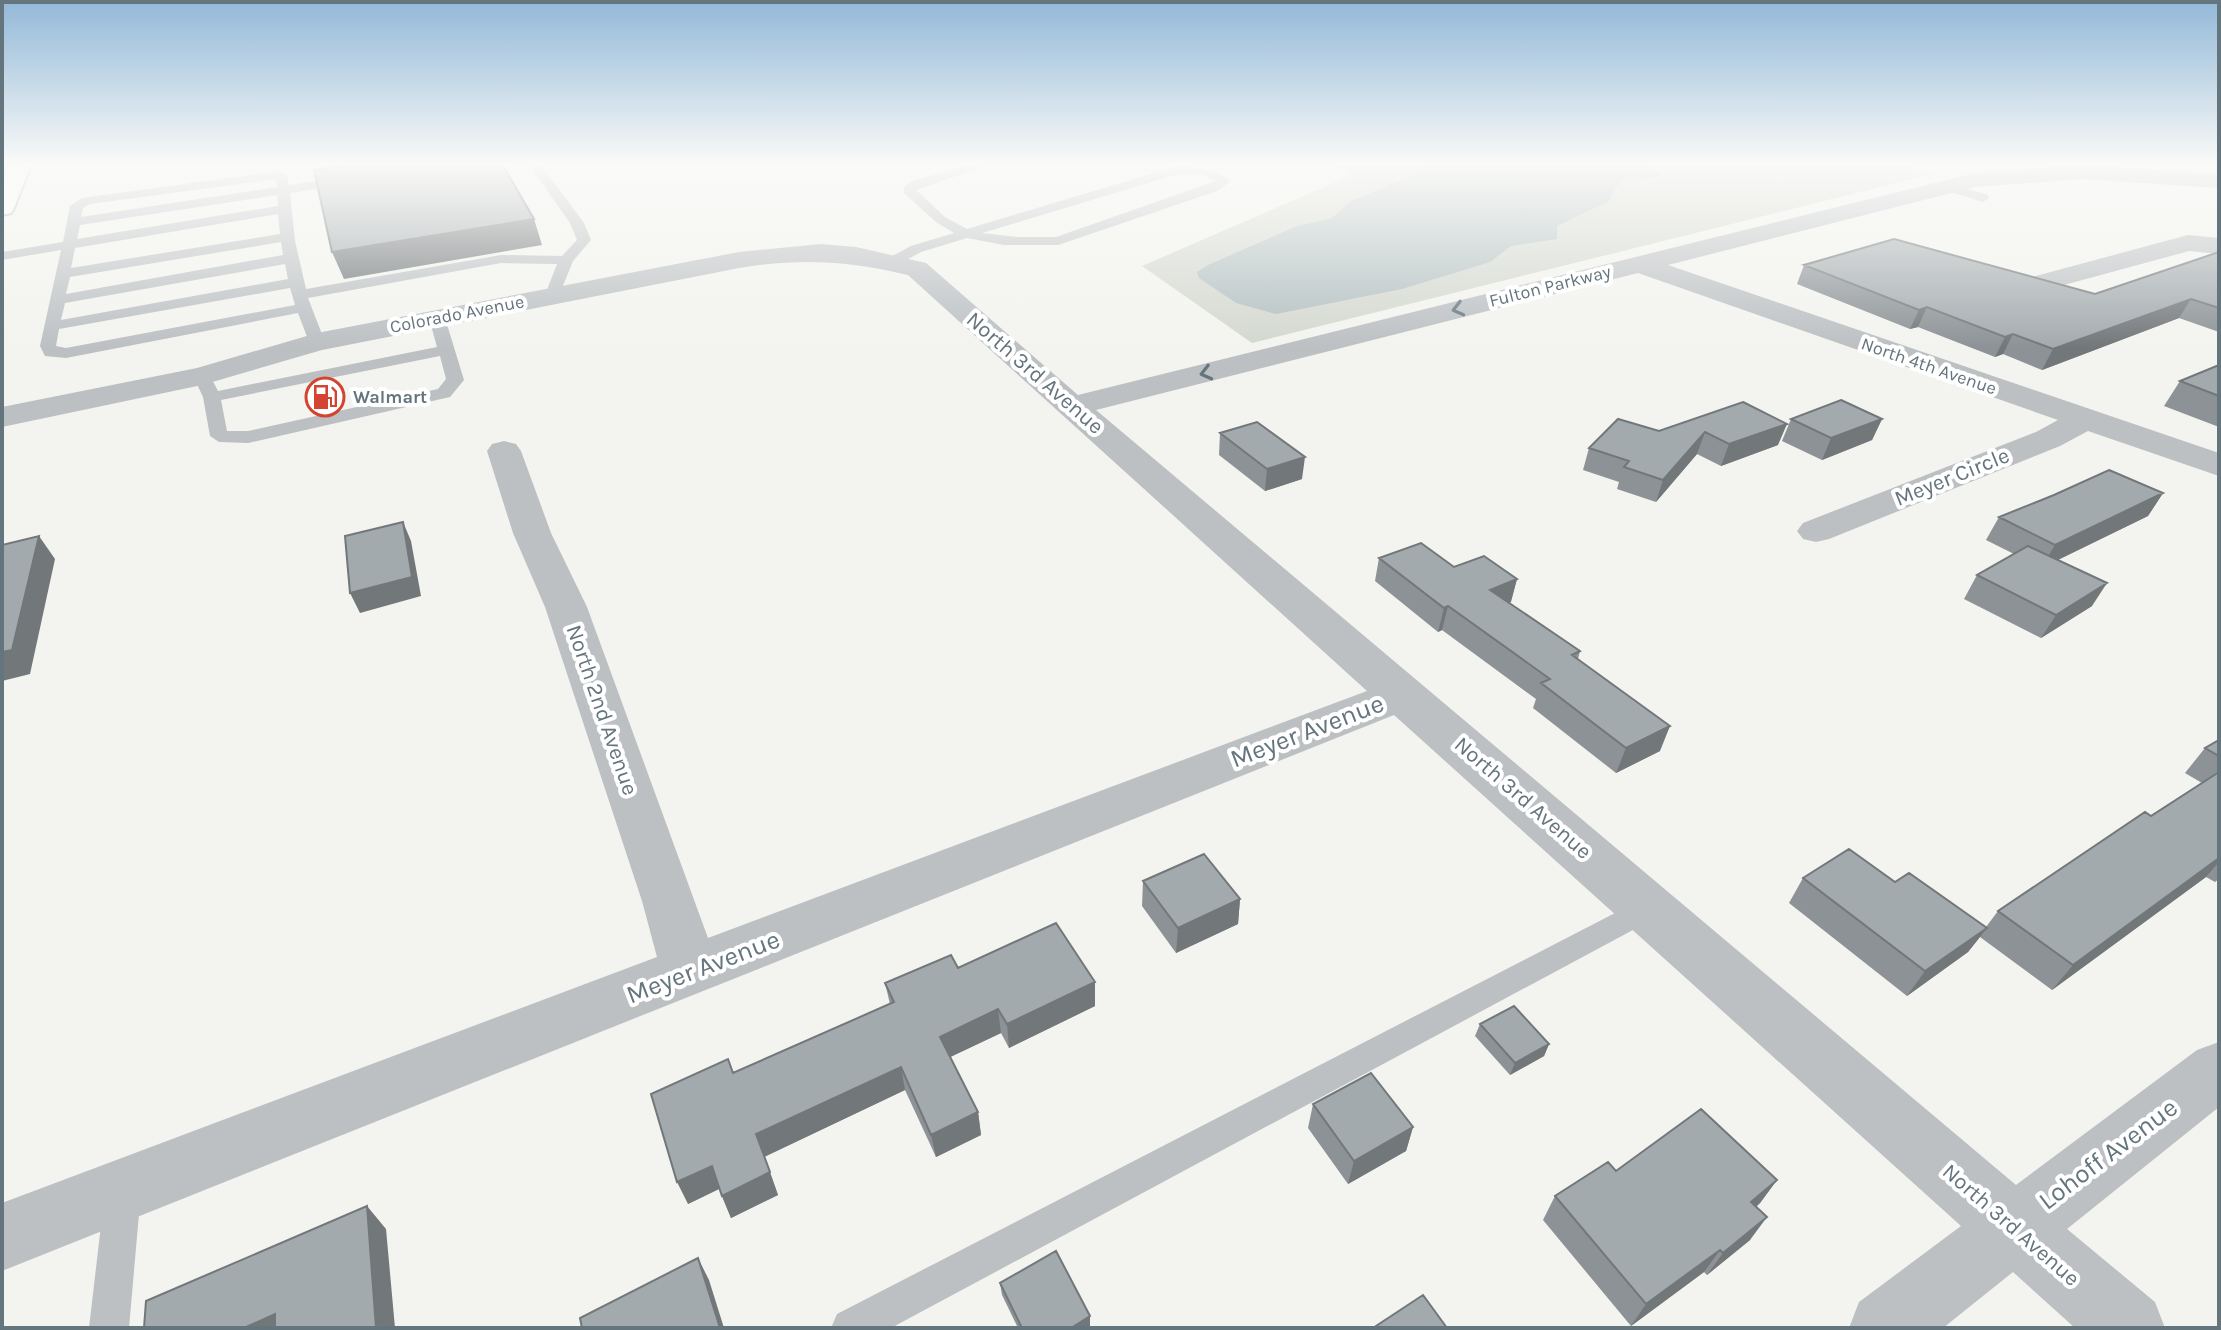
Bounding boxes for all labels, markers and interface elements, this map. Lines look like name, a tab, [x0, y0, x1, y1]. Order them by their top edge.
street label: Fulton Parkway	[1487, 260, 1614, 312]
street label: Colorado Avenue	[388, 290, 526, 338]
one-way arrow	[1451, 299, 1465, 316]
street label: North 3rd Avenue	[961, 306, 1109, 440]
street label: North 4th Avenue	[1858, 333, 2000, 399]
one-way arrow	[1199, 363, 1213, 380]
fuel station icon: Walmart	[304, 376, 346, 418]
place label: Walmart	[353, 386, 427, 408]
street label: Meyer Circle	[1891, 442, 2013, 512]
street label: North 2nd Avenue	[561, 621, 643, 799]
street label: Meyer Avenue	[1226, 688, 1388, 774]
street label: North 3rd Avenue	[1449, 731, 1597, 865]
street label: Meyer Avenue	[622, 924, 784, 1010]
street label: Lohoff Avenue	[2032, 1092, 2184, 1216]
street label: North 3rd Avenue	[1937, 1158, 2085, 1292]

